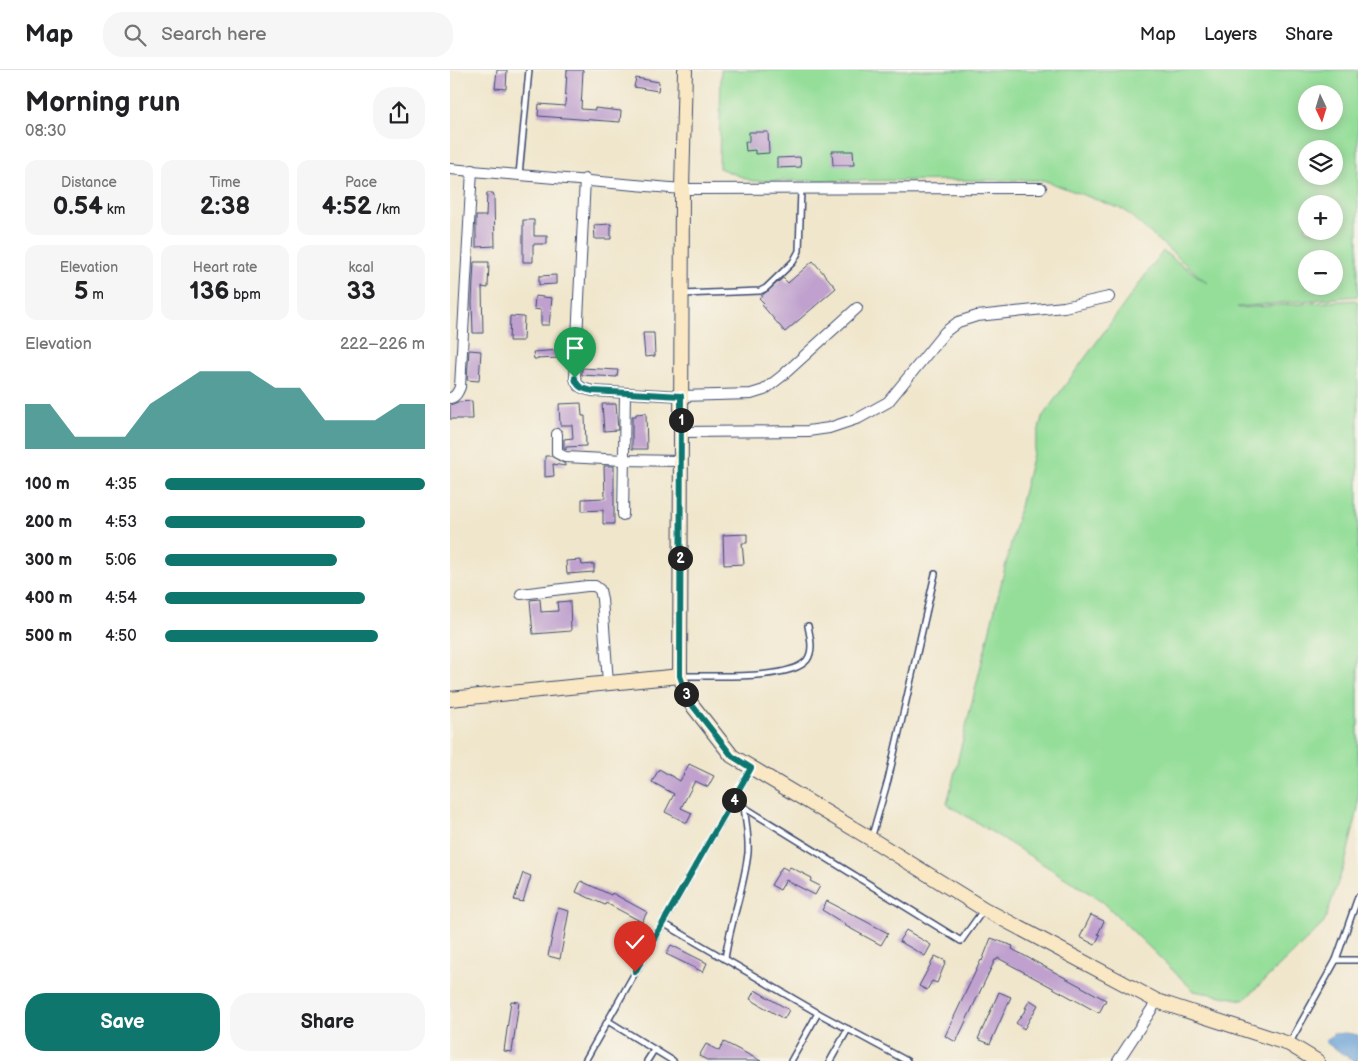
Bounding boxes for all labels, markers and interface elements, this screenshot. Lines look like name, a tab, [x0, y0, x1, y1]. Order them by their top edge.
search box	[103, 12, 453, 57]
text: Map	[25, 20, 73, 49]
icon: search	[121, 21, 149, 49]
text: Search here	[161, 23, 267, 46]
text: Map	[1140, 24, 1176, 45]
text: Layers	[1204, 24, 1257, 45]
text: Share	[1285, 24, 1333, 45]
north arrow	[1298, 85, 1342, 130]
map controls	[1298, 85, 1343, 295]
text: Morning run	[25, 86, 180, 119]
button: share	[373, 87, 425, 139]
text: 08:30	[25, 122, 66, 141]
button: layers	[1298, 140, 1343, 185]
text: Distance	[61, 174, 117, 191]
text: Time	[209, 174, 241, 191]
text: Pace	[345, 174, 377, 191]
text: 0.54	[53, 191, 103, 222]
text: 2:38	[200, 191, 250, 222]
text: 4:52	[322, 191, 372, 222]
button: +	[1298, 195, 1343, 240]
text: km	[103, 201, 125, 218]
text: /km	[372, 201, 400, 218]
button: −	[1298, 250, 1343, 295]
text: Elevation	[60, 259, 118, 276]
text: Heart rate	[193, 259, 257, 276]
text: kcal	[348, 259, 374, 276]
text: 5	[74, 276, 89, 307]
text: 136	[189, 276, 229, 307]
text: 33	[346, 276, 376, 307]
text: m	[89, 286, 104, 303]
text: bpm	[229, 286, 261, 303]
pin	[554, 327, 596, 378]
icon: arrive	[561, 334, 589, 362]
text: Elevation	[25, 335, 92, 354]
text: 222–226 m	[340, 335, 425, 354]
pin: 1	[668, 408, 694, 432]
text: 1	[679, 412, 684, 429]
text: 100 m	[25, 475, 70, 494]
text: 4:35	[105, 475, 137, 494]
text: 200 m	[25, 513, 72, 532]
text: 4:53	[105, 513, 137, 532]
pin: 2	[668, 546, 692, 570]
text: 2	[676, 550, 685, 567]
text: 300 m	[25, 551, 72, 570]
text: 5:06	[105, 551, 137, 570]
text: 400 m	[25, 589, 72, 608]
text: 4:54	[105, 589, 137, 608]
text: 500 m	[25, 627, 72, 646]
text: 4:50	[105, 627, 137, 646]
pin: 3	[674, 682, 698, 706]
text: 3	[682, 686, 691, 703]
pin: 4	[722, 788, 746, 812]
text: 4	[730, 792, 739, 809]
pin	[614, 921, 656, 972]
icon: check	[621, 928, 649, 956]
button: Save	[25, 993, 220, 1051]
button: Share	[230, 993, 425, 1051]

